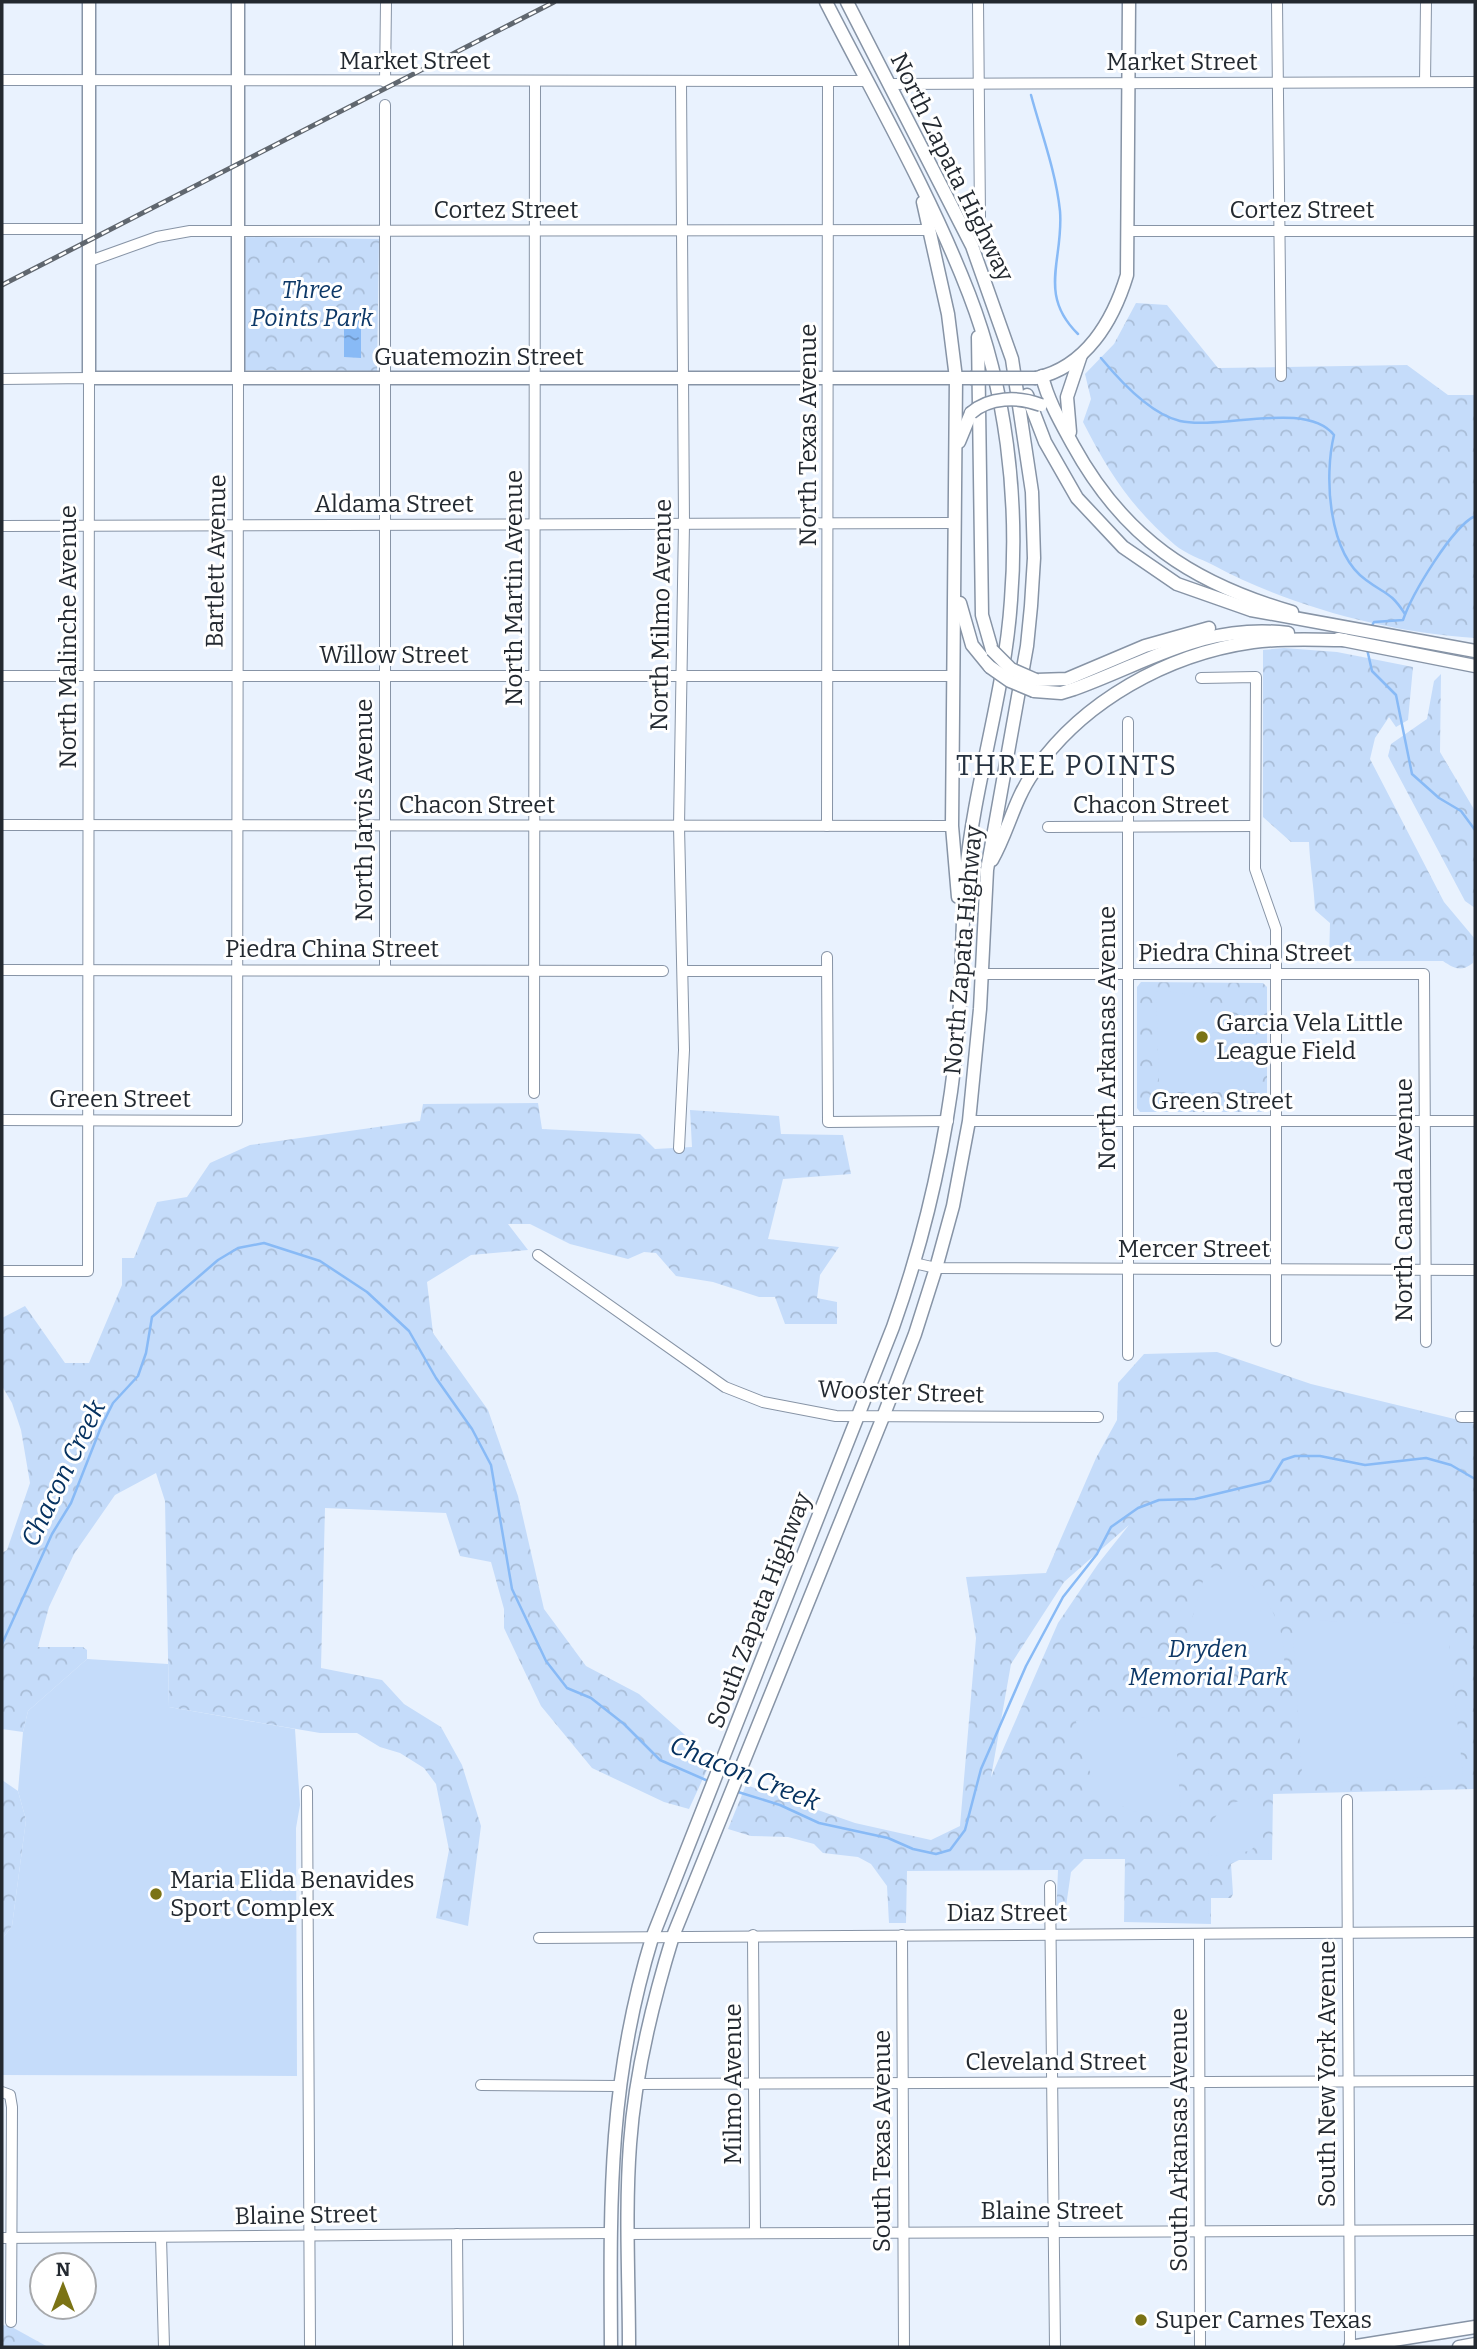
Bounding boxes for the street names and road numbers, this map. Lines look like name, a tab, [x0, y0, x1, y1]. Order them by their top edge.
street label: Market Street	[339, 47, 491, 75]
street label: North Zapata Highway	[885, 48, 1020, 286]
street label: Market Street	[1106, 48, 1258, 76]
street label: Cortez Street	[434, 196, 579, 224]
street label: Cortez Street	[1230, 196, 1375, 224]
street label: North Texas Avenue	[794, 324, 822, 546]
street label: Guatemozin Street	[374, 343, 584, 371]
street label: North Martin Avenue	[500, 470, 528, 706]
street label: Bartlett Avenue	[200, 474, 232, 648]
street label: Aldama Street	[314, 490, 474, 518]
street label: North Milmo Avenue	[645, 499, 677, 731]
street label: North Malinche Avenue	[54, 505, 82, 769]
street label: Willow Street	[319, 641, 469, 669]
street label: North Jarvis Avenue	[350, 699, 378, 921]
street label: Chacon Street	[399, 791, 555, 819]
street label: Chacon Street	[1073, 791, 1229, 819]
street label: North Zapata Highway	[938, 824, 988, 1076]
street label: North Arkansas Avenue	[1093, 906, 1121, 1170]
street label: Piedra China Street	[225, 935, 439, 963]
street label: Piedra China Street	[1138, 939, 1352, 967]
street label: North Canada Avenue	[1390, 1078, 1418, 1322]
street label: Green Street	[49, 1085, 191, 1113]
street label: Green Street	[1151, 1087, 1293, 1115]
street label: Mercer Street	[1118, 1235, 1270, 1263]
street label: Wooster Street	[817, 1375, 985, 1409]
street label: South Zapata Highway	[701, 1488, 817, 1732]
street label: Diaz Street	[947, 1899, 1068, 1927]
street label: South New York Avenue	[1313, 1941, 1341, 2207]
street label: Milmo Avenue	[719, 2003, 747, 2165]
street label: South Arkansas Avenue	[1165, 2008, 1193, 2272]
street label: South Texas Avenue	[868, 2030, 896, 2252]
street label: Cleveland Street	[965, 2048, 1147, 2076]
street label: Blaine Street	[981, 2197, 1124, 2225]
street label: Blaine Street	[234, 2200, 378, 2230]

